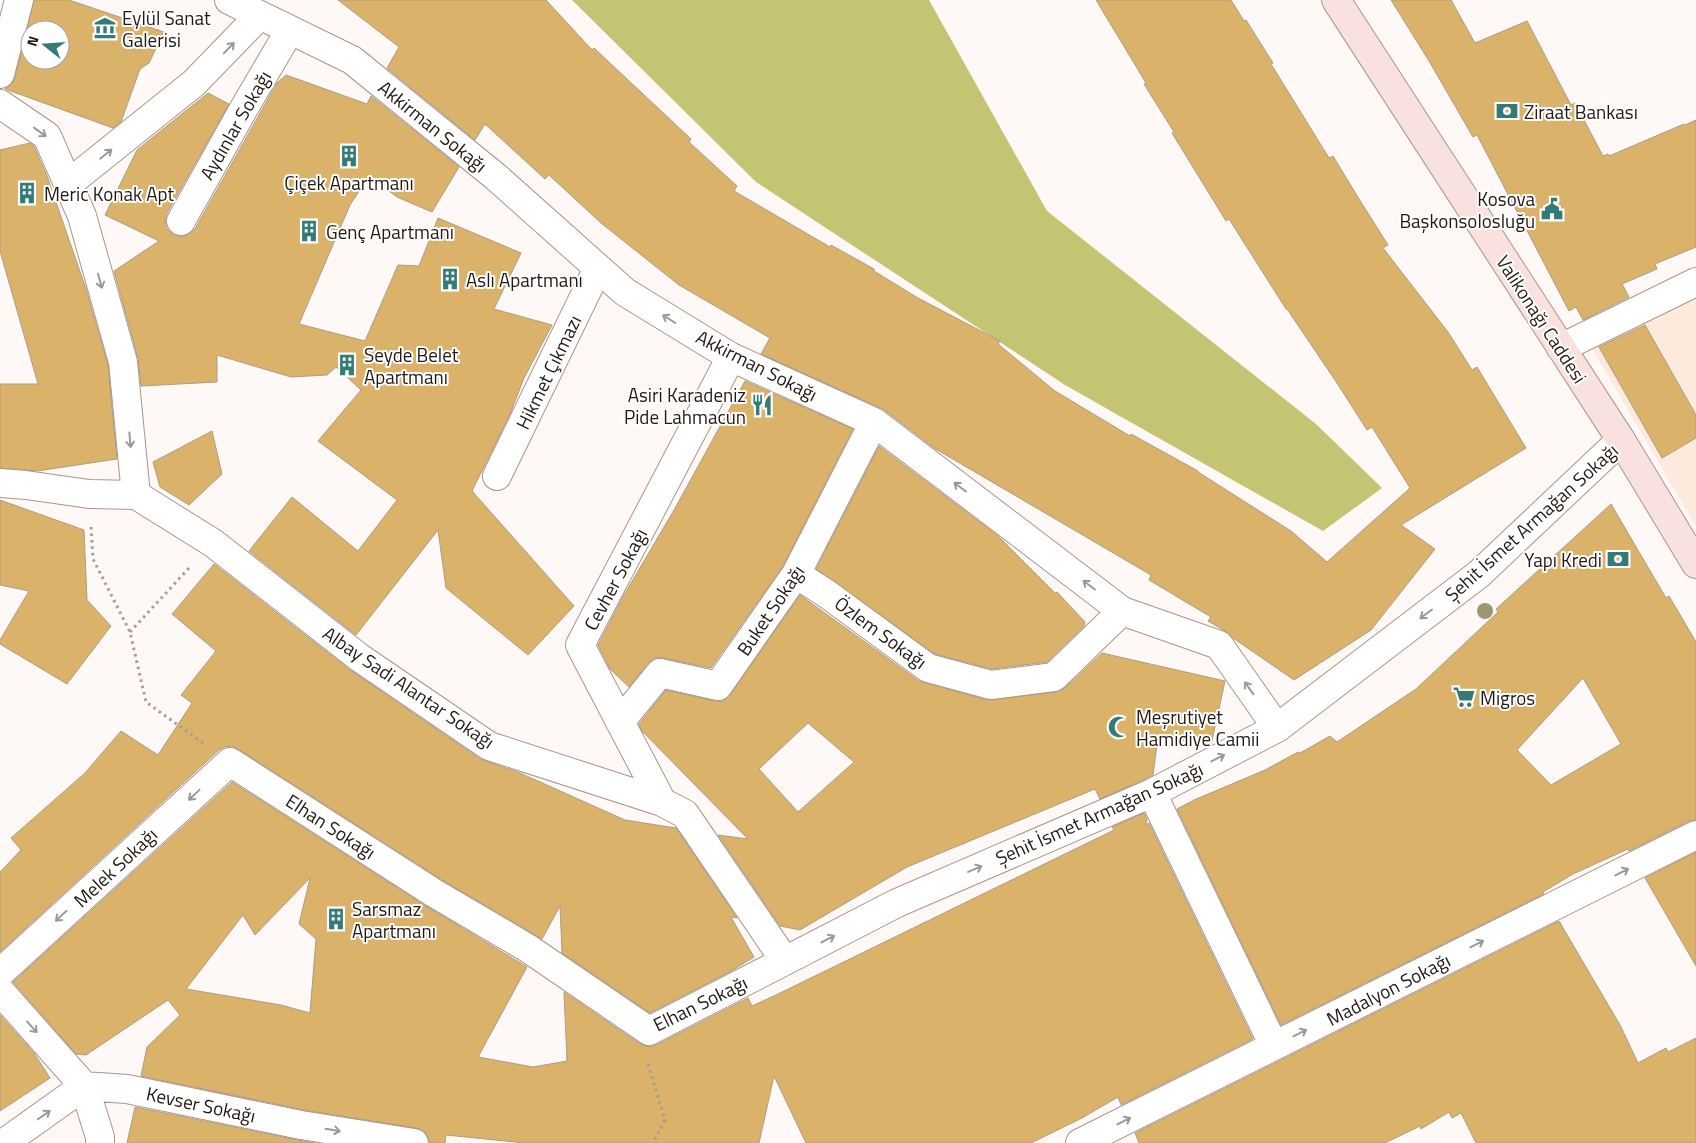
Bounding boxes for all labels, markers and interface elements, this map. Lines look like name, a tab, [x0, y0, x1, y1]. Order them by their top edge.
place label: Eylül Sanat Galerisi	[122, 3, 211, 54]
museum icon: Eylül Sanat Galerisi	[92, 15, 118, 41]
north arrow	[20, 20, 70, 70]
text: N	[21, 33, 44, 49]
one-way arrow	[223, 41, 235, 54]
street label: Aydınlar Sokağı	[192, 65, 278, 185]
street label: Akkirman Sokağı	[372, 73, 494, 179]
place label: Ziraat Bankası	[1524, 97, 1638, 126]
bank icon: Ziraat Bankası	[1494, 98, 1520, 124]
one-way arrow	[33, 127, 47, 137]
building icon: Çiçek Apartmanı	[336, 143, 362, 169]
one-way arrow	[99, 148, 112, 159]
place label: Çiçek Apartmanı	[284, 168, 414, 197]
place label: Meric Konak Apt	[44, 179, 175, 208]
building icon: Meric Konak Apt	[14, 180, 40, 206]
place label: Kosova Başkonsolosluğu	[1399, 184, 1535, 235]
public building icon: Kosova Başkonsolosluğu	[1539, 196, 1565, 222]
place label: Genç Apartmanı	[326, 217, 454, 246]
building icon: Genç Apartmanı	[296, 218, 322, 244]
street label: Valikonağı Caddesi	[1490, 249, 1594, 389]
place label: Aslı Apartmanı	[466, 265, 583, 294]
building icon: Aslı Apartmanı	[437, 266, 463, 292]
one-way arrow	[96, 272, 106, 288]
street label: Hikmet Çıkmazı	[508, 310, 588, 434]
one-way arrow	[662, 313, 676, 324]
street label: Akkirman Sokağı	[691, 322, 823, 408]
place label: Seyde Belet Apartmanı	[364, 340, 459, 391]
building icon: Seyde Belet Apartmanı	[334, 352, 360, 378]
place label: Asiri Karadeniz Pide Lahmacun	[624, 380, 746, 431]
restaurant icon: Asiri Karadeniz Pide Lahmacun	[749, 392, 775, 418]
one-way arrow	[126, 432, 135, 448]
street label: Şehit İsmet Armağan Sokağı	[1438, 436, 1624, 608]
one-way arrow	[954, 481, 967, 492]
street label: Cevher Sokağı	[576, 523, 654, 635]
place label: Yapı Kredi	[1524, 545, 1602, 574]
bank icon: Yapı Kredi	[1605, 546, 1631, 572]
street label: Buket Sokağı	[729, 559, 811, 661]
one-way arrow	[1083, 580, 1096, 591]
street label: Özlem Sokağı	[829, 589, 933, 675]
one-way arrow	[1420, 609, 1433, 620]
street label: Albay Sadi Alantar Sokağı	[317, 619, 501, 755]
one-way arrow	[1244, 681, 1254, 695]
place label: Migros	[1480, 683, 1535, 712]
supermarket icon: Migros	[1451, 684, 1477, 710]
place label: Meşrutiyet Hamidiye Camii	[1136, 702, 1259, 753]
mosque icon: Meşrutiyet Hamidiye Camii	[1106, 714, 1132, 740]
one-way arrow	[1211, 753, 1226, 763]
street label: Şehit İsmet Armağan Sokağı	[990, 754, 1208, 872]
street label: Elhan Sokağı	[280, 786, 382, 866]
one-way arrow	[188, 789, 200, 801]
street label: Melek Sokağı	[67, 820, 163, 914]
one-way arrow	[967, 864, 982, 874]
one-way arrow	[1614, 867, 1629, 876]
place label: Sarsmaz Apartmanı	[352, 894, 436, 945]
building icon: Sarsmaz Apartmanı	[323, 906, 349, 932]
one-way arrow	[55, 911, 68, 922]
one-way arrow	[820, 934, 835, 943]
one-way arrow	[1469, 939, 1484, 949]
street label: Madalyon Sokağı	[1321, 945, 1455, 1033]
street label: Elhan Sokağı	[648, 968, 752, 1038]
one-way arrow	[26, 1021, 38, 1034]
one-way arrow	[1292, 1028, 1307, 1037]
street label: Kevser Sokağı	[144, 1078, 258, 1130]
one-way arrow	[37, 1110, 51, 1120]
one-way arrow	[1116, 1116, 1131, 1126]
one-way arrow	[324, 1125, 340, 1135]

